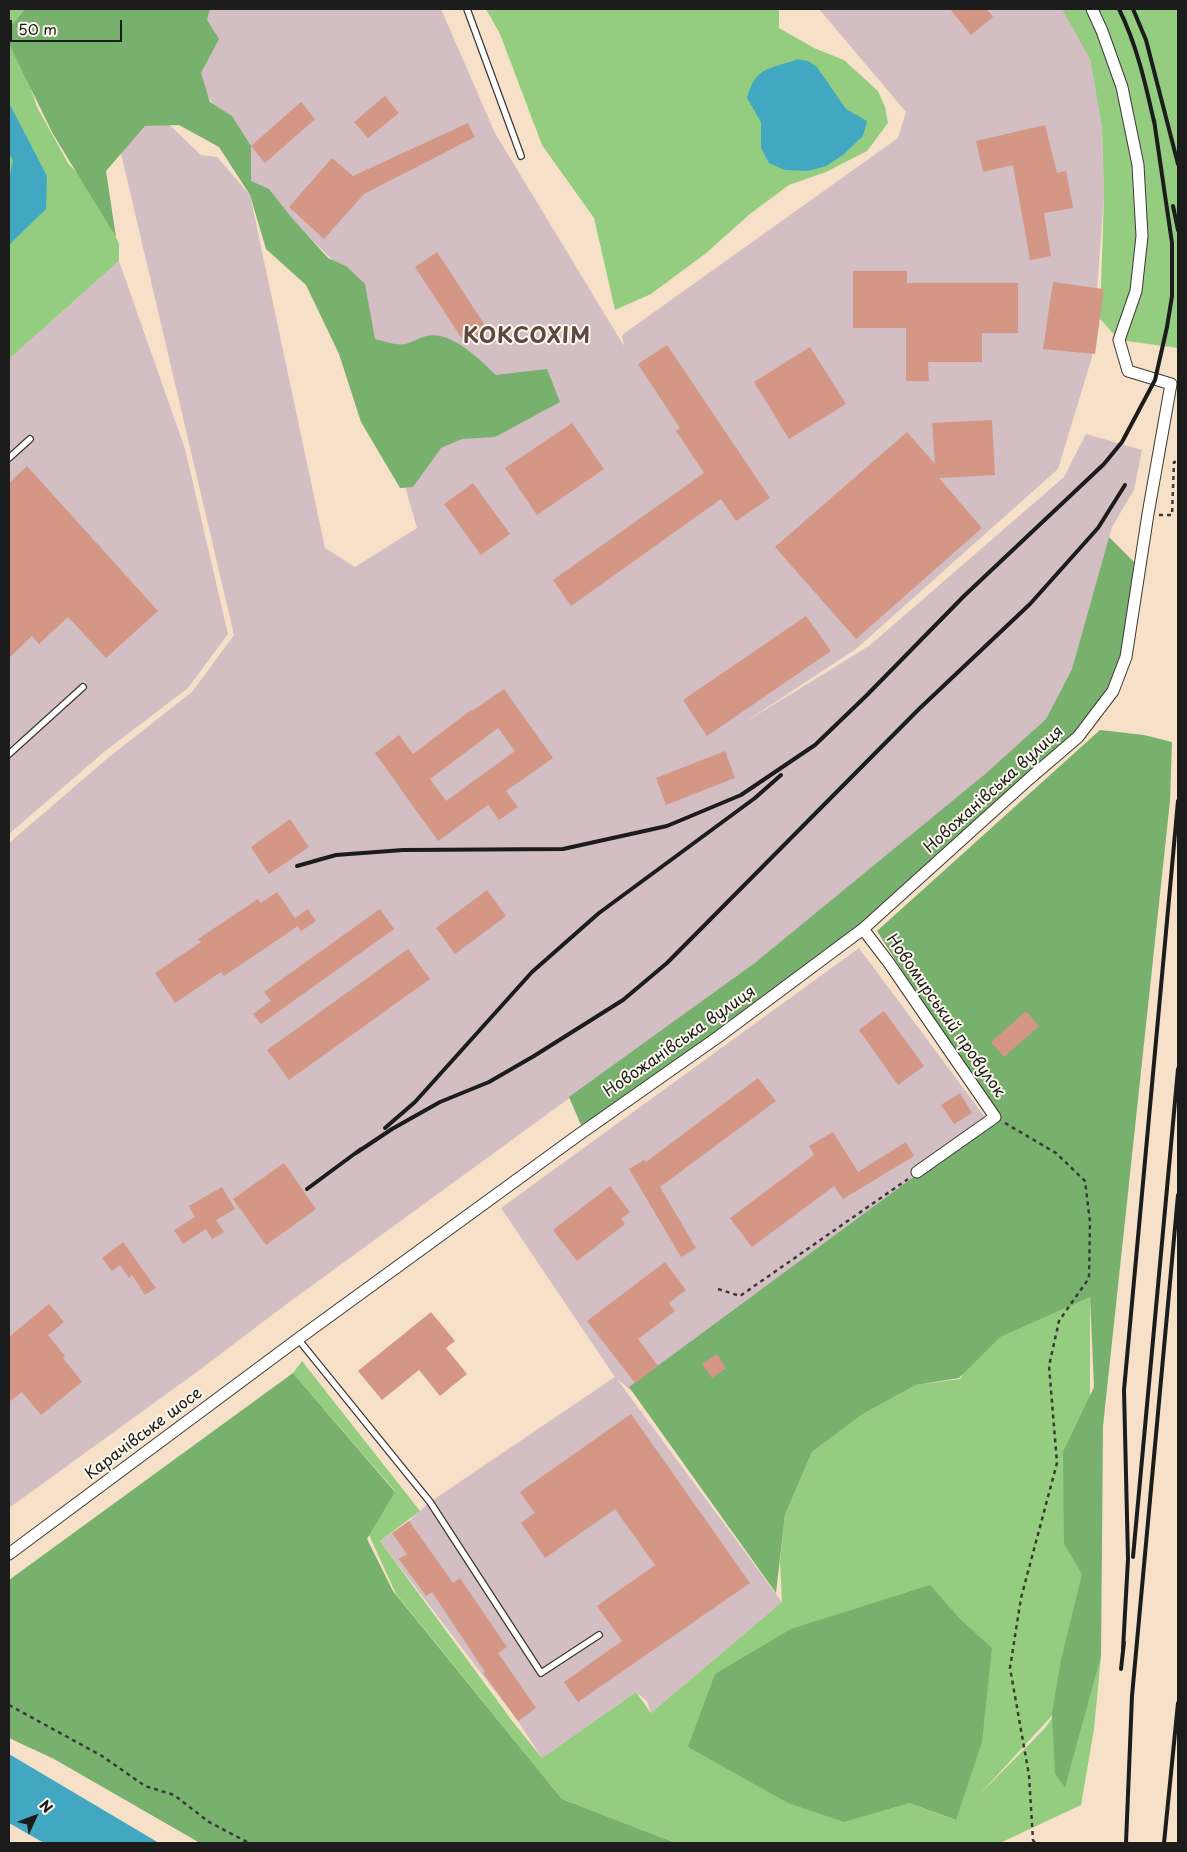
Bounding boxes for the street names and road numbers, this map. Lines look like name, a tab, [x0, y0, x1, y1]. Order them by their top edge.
street label: Новожанівська вулиця	[920, 722, 1068, 858]
street label: Новомирський провулок	[881, 931, 1009, 1101]
street label: Новожанівська вулиця	[600, 982, 760, 1102]
street label: Карачівське шосе	[82, 1384, 206, 1484]

